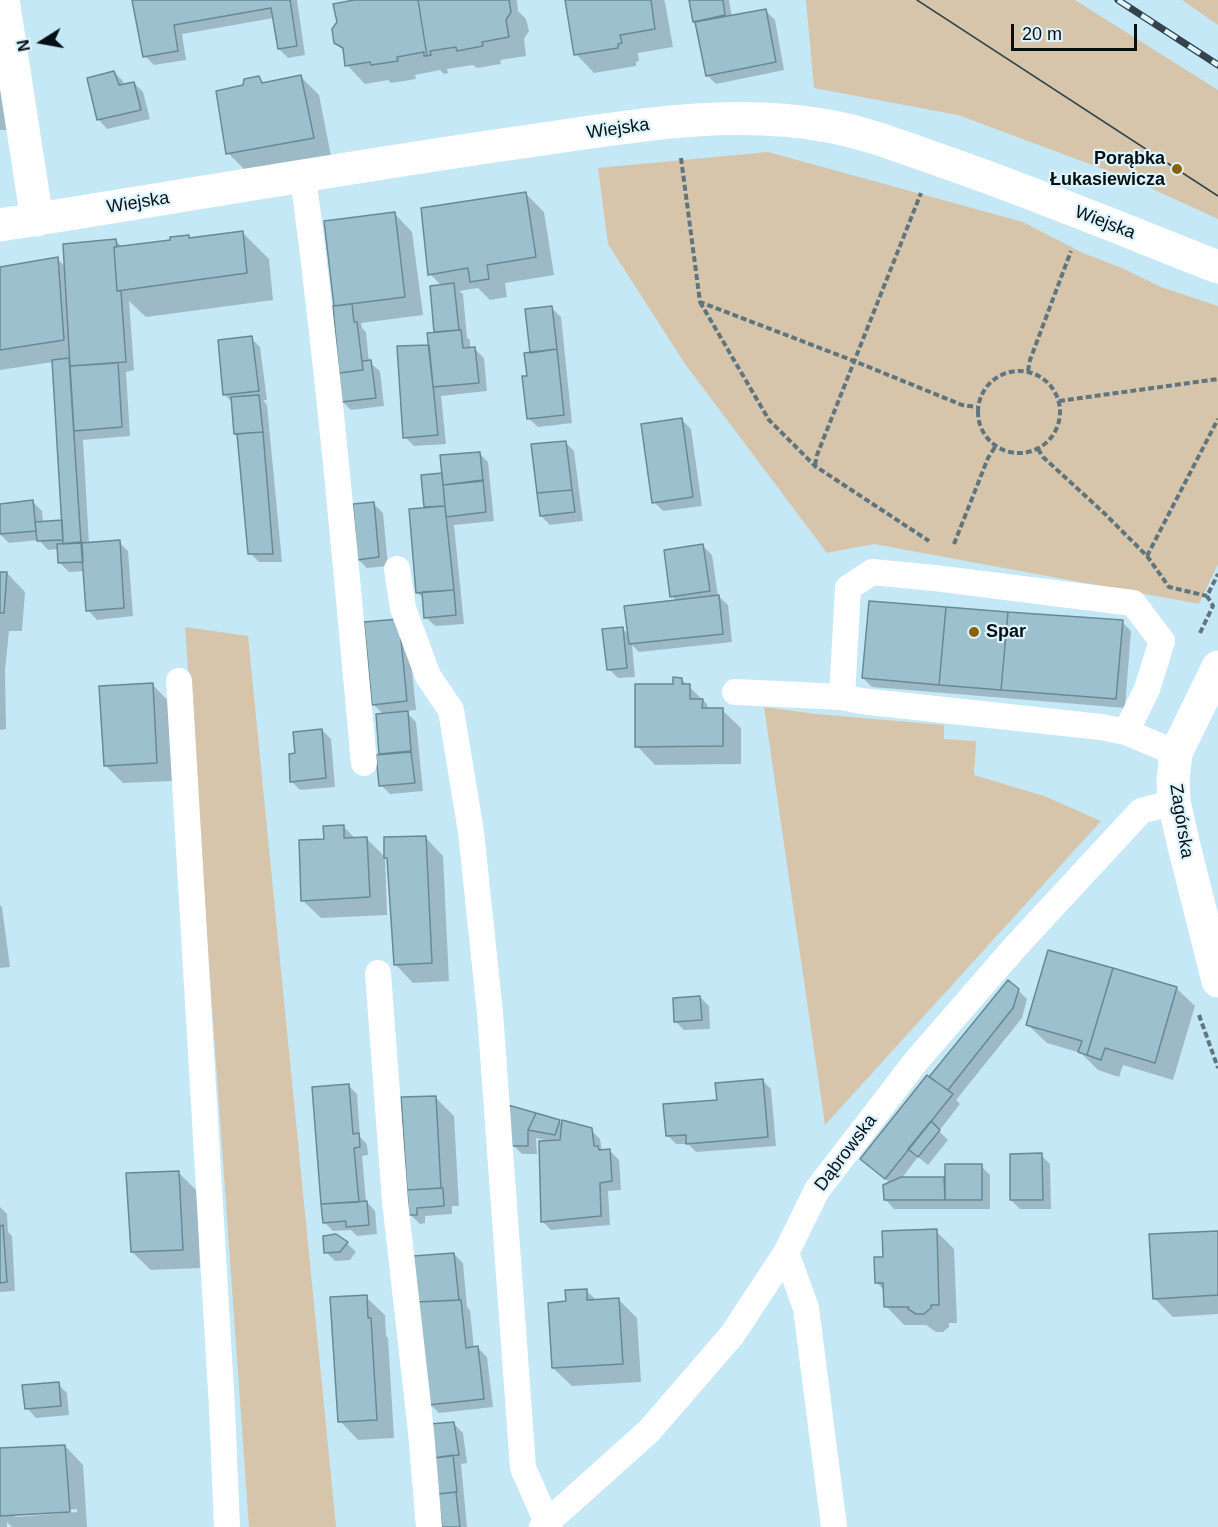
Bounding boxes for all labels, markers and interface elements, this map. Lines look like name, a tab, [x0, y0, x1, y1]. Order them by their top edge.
north arrow	[12, 12, 72, 72]
scale bar	[1014, 12, 1140, 50]
text: 20 m	[1022, 24, 1062, 44]
text: N	[14, 38, 33, 53]
street label: Wiejska	[585, 114, 651, 144]
place label: Porąbka Łukasiewicza	[1050, 148, 1165, 190]
marker: Porąbka Łukasiewicza	[1170, 162, 1184, 176]
street label: Wiejska	[105, 187, 171, 219]
street label: Wiejska	[1072, 202, 1138, 244]
place label: Spar	[986, 621, 1026, 643]
marker: Spar	[967, 625, 981, 639]
street label: Zagórska	[1164, 782, 1198, 860]
street label: Dąbrowska	[810, 1111, 882, 1195]

